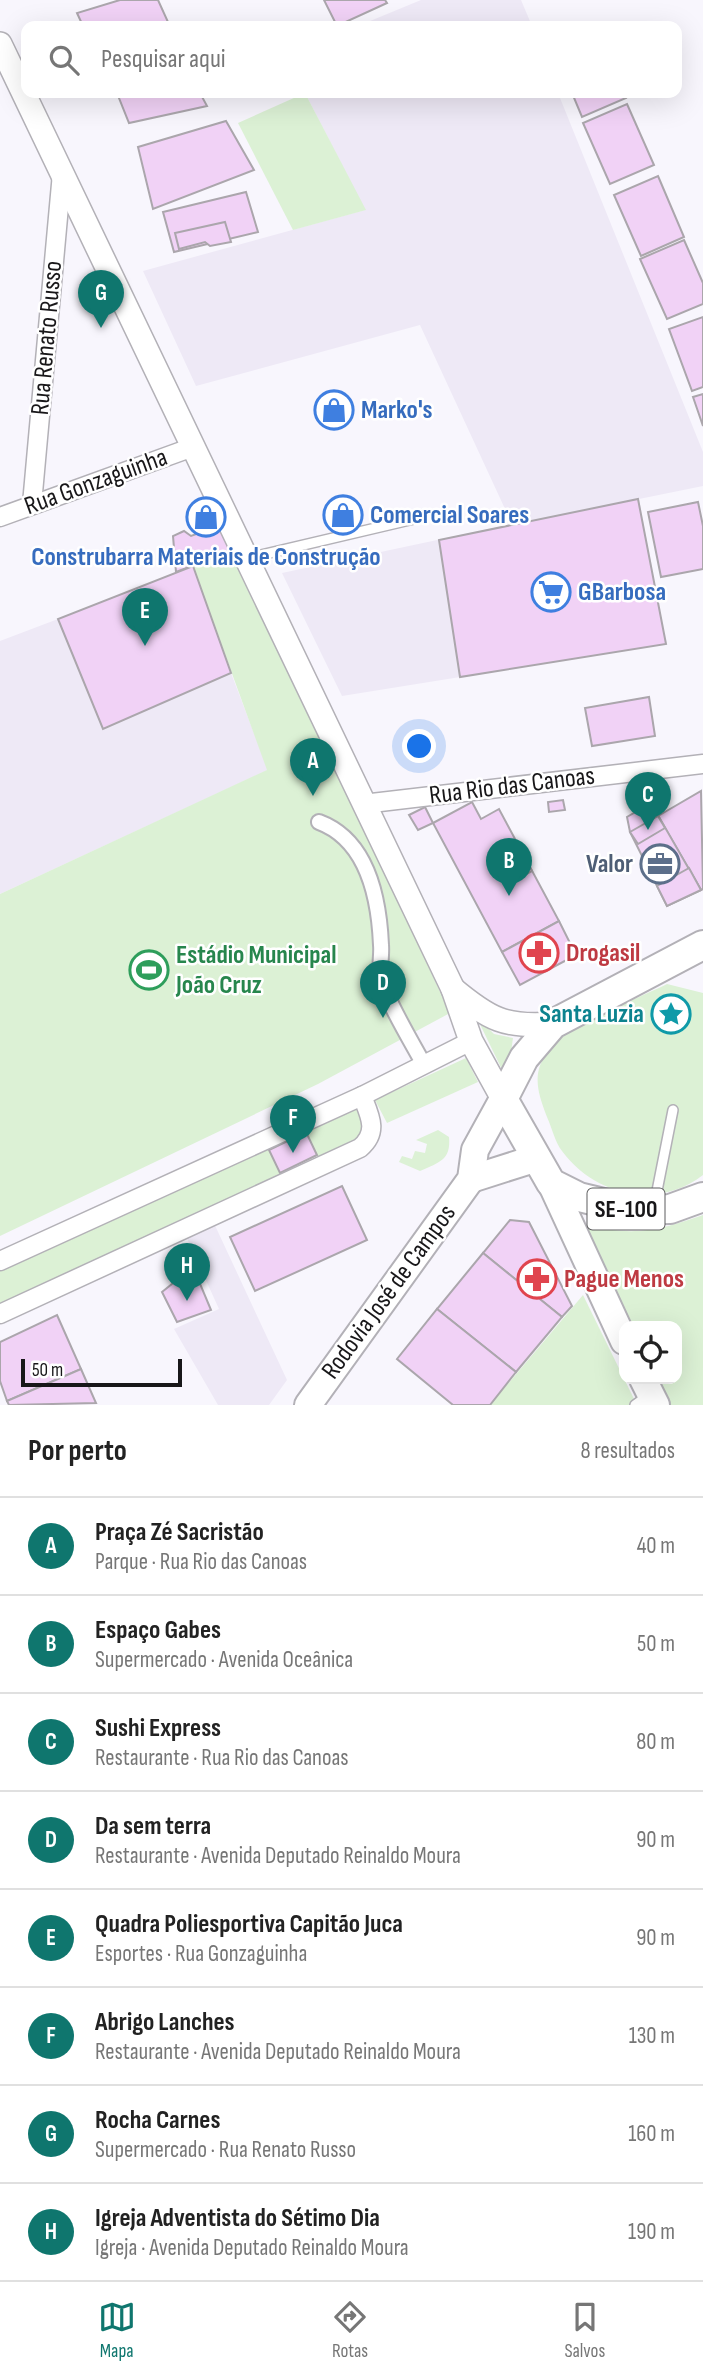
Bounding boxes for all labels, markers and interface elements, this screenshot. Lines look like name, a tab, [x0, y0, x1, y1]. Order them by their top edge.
search box	[21, 21, 682, 98]
icon: search	[45, 41, 83, 79]
text: Pesquisar aqui	[101, 44, 226, 75]
street label: Rua Renato Russo	[25, 259, 69, 417]
pin: G	[78, 270, 124, 328]
shop icon: Marko's	[313, 389, 355, 431]
place label: Marko's	[361, 395, 433, 426]
street label: Rua Gonzaguinha	[20, 442, 172, 522]
shop icon: Comercial Soares	[322, 494, 364, 536]
shop icon: Construbarra Materiais de Construção	[185, 496, 227, 538]
place label: Comercial Soares	[370, 500, 529, 531]
place label: Construbarra Materiais de Construção	[31, 542, 381, 573]
supermarket icon: GBarbosa	[530, 571, 572, 613]
place label: GBarbosa	[578, 577, 666, 608]
pin: E	[122, 588, 168, 646]
your location	[402, 729, 436, 763]
pin: A	[290, 738, 336, 796]
street label: Rua Rio das Canoas	[427, 760, 597, 812]
pin: C	[625, 772, 671, 830]
pin: B	[486, 838, 532, 896]
office icon: Valor	[639, 843, 681, 885]
place label: Valor	[586, 849, 633, 880]
pharmacy icon: Drogasil	[518, 932, 560, 974]
place label: Drogasil	[566, 938, 640, 969]
place label: Estádio Municipal João Cruz	[175, 940, 337, 1001]
sports icon: Estádio Municipal João Cruz	[128, 949, 170, 991]
pin: D	[360, 960, 406, 1018]
place icon: Santa Luzia	[650, 993, 692, 1035]
place label: Santa Luzia	[539, 999, 644, 1030]
pin: F	[270, 1095, 316, 1153]
road number: SE-100	[588, 1189, 664, 1230]
street label: Rodovia José de Campos	[315, 1199, 463, 1385]
pin: H	[164, 1243, 210, 1301]
pharmacy icon: Pague Menos	[516, 1258, 558, 1300]
place label: Pague Menos	[564, 1264, 684, 1295]
map controls	[619, 1321, 682, 1384]
button: locate	[619, 1321, 682, 1384]
scale bar	[21, 1356, 182, 1388]
text: 50 m	[32, 1359, 63, 1382]
text: Por perto	[28, 1433, 127, 1469]
text: 8 resultados	[580, 1437, 675, 1465]
text: Praça Zé Sacristão	[95, 1517, 264, 1548]
text: A	[46, 1532, 56, 1560]
text: 40 m	[637, 1532, 675, 1560]
text: Parque · Rua Rio das Canoas	[95, 1548, 307, 1576]
text: Espaço Gabes	[95, 1615, 221, 1646]
text: B	[46, 1630, 56, 1658]
text: 50 m	[637, 1630, 675, 1658]
text: Supermercado · Avenida Oceânica	[95, 1646, 353, 1674]
text: Sushi Express	[95, 1713, 221, 1744]
text: C	[45, 1728, 57, 1756]
text: 80 m	[636, 1728, 675, 1756]
text: Restaurante · Rua Rio das Canoas	[95, 1744, 349, 1772]
text: Da sem terra	[95, 1811, 211, 1842]
text: D	[45, 1826, 57, 1854]
text: 90 m	[636, 1826, 675, 1854]
text: Restaurante · Avenida Deputado Reinaldo Moura	[95, 1842, 461, 1870]
text: Quadra Poliesportiva Capitão Juca	[95, 1909, 403, 1940]
text: E	[46, 1924, 56, 1952]
text: 90 m	[636, 1924, 675, 1952]
text: Esportes · Rua Gonzaguinha	[95, 1940, 307, 1968]
text: Abrigo Lanches	[95, 2007, 235, 2038]
text: F	[46, 2022, 56, 2050]
text: 130 m	[629, 2022, 675, 2050]
text: Restaurante · Avenida Deputado Reinaldo Moura	[95, 2038, 461, 2066]
text: Rocha Carnes	[95, 2105, 220, 2136]
text: G	[45, 2120, 57, 2148]
text: 160 m	[628, 2120, 675, 2148]
text: Supermercado · Rua Renato Russo	[95, 2136, 356, 2164]
text: Igreja Adventista do Sétimo Dia	[95, 2203, 380, 2234]
text: H	[45, 2218, 57, 2246]
text: 190 m	[628, 2218, 675, 2246]
text: Igreja · Avenida Deputado Reinaldo Moura	[95, 2234, 409, 2262]
tab: Mapa	[98, 2298, 136, 2363]
tab: Rotas	[331, 2298, 369, 2363]
tab: Salvos	[564, 2298, 605, 2363]

